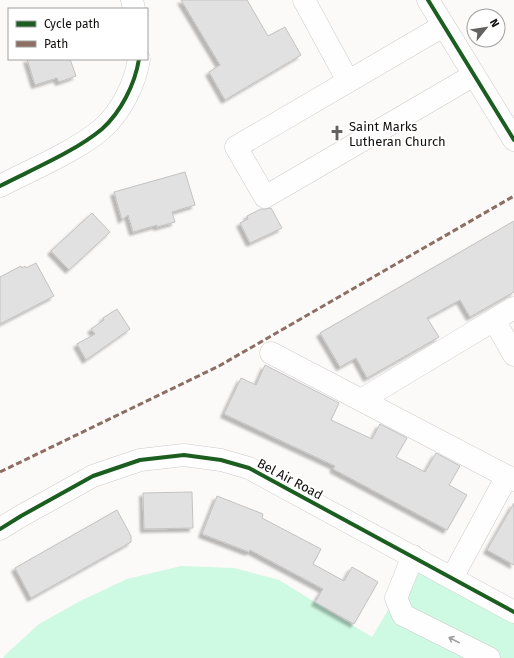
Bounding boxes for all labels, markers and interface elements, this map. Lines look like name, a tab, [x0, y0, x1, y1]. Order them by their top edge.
legend	[8, 8, 148, 60]
north arrow	[466, 8, 506, 48]
text: Cycle path	[44, 17, 100, 31]
text: N	[487, 17, 502, 30]
text: Path	[44, 37, 68, 51]
place label: Saint Marks Lutheran Church	[349, 119, 446, 149]
church icon: Saint Marks Lutheran Church	[328, 124, 346, 142]
street label: Bel Air Road	[255, 456, 325, 502]
one-way arrow	[448, 636, 460, 644]

